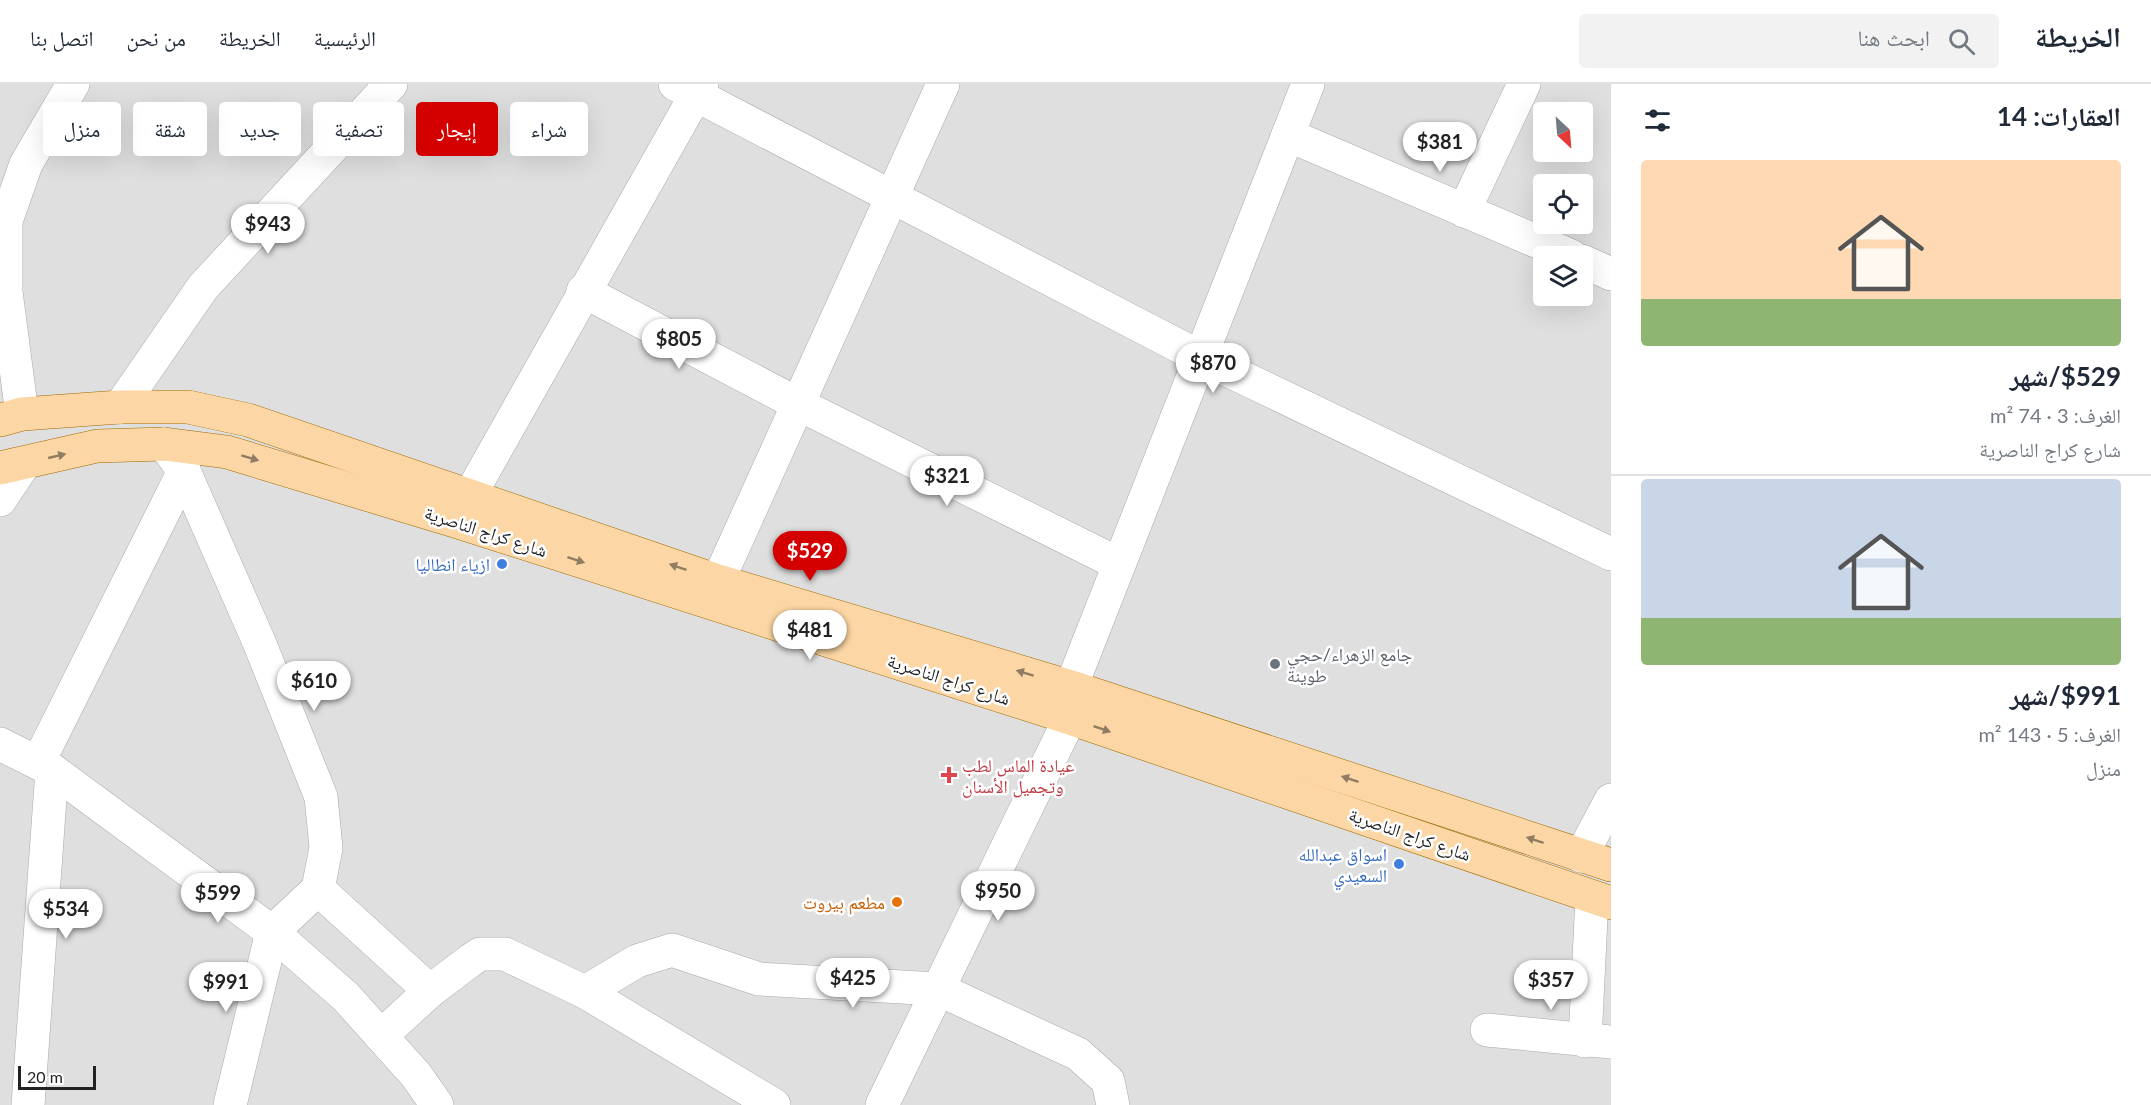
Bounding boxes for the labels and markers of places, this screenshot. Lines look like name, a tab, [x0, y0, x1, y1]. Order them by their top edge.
pin: $381	[1404, 122, 1476, 173]
pin: $943	[232, 204, 304, 255]
pin: $805	[643, 319, 715, 370]
pin: $870	[1177, 343, 1249, 394]
pin: $321	[911, 456, 983, 507]
pin: $529	[774, 531, 846, 582]
place label: ازياء انطاليا	[416, 553, 490, 575]
marker: ازياء انطاليا	[495, 557, 509, 571]
pin: $481	[774, 610, 846, 661]
place label: جامع الزهراء/حجي طوينة	[1287, 643, 1412, 686]
marker: جامع الزهراء/حجي طوينة	[1268, 657, 1282, 671]
pin: $610	[278, 661, 350, 712]
place label: عيادة الماس لطب وتجميل الأسنان	[962, 754, 1074, 798]
marker: عيادة الماس لطب وتجميل الأسنان	[940, 766, 958, 784]
place label: اسواق عبدالله السعيدي	[1298, 843, 1387, 891]
marker: اسواق عبدالله السعيدي	[1392, 857, 1406, 871]
pin: $950	[962, 871, 1034, 922]
pin: $599	[182, 873, 254, 924]
pin: $534	[30, 889, 102, 940]
place label: مطعم بيروت	[803, 891, 885, 915]
marker: مطعم بيروت	[890, 895, 904, 909]
pin: $425	[817, 958, 889, 1009]
pin: $357	[1515, 960, 1587, 1011]
pin: $991	[190, 962, 262, 1013]

